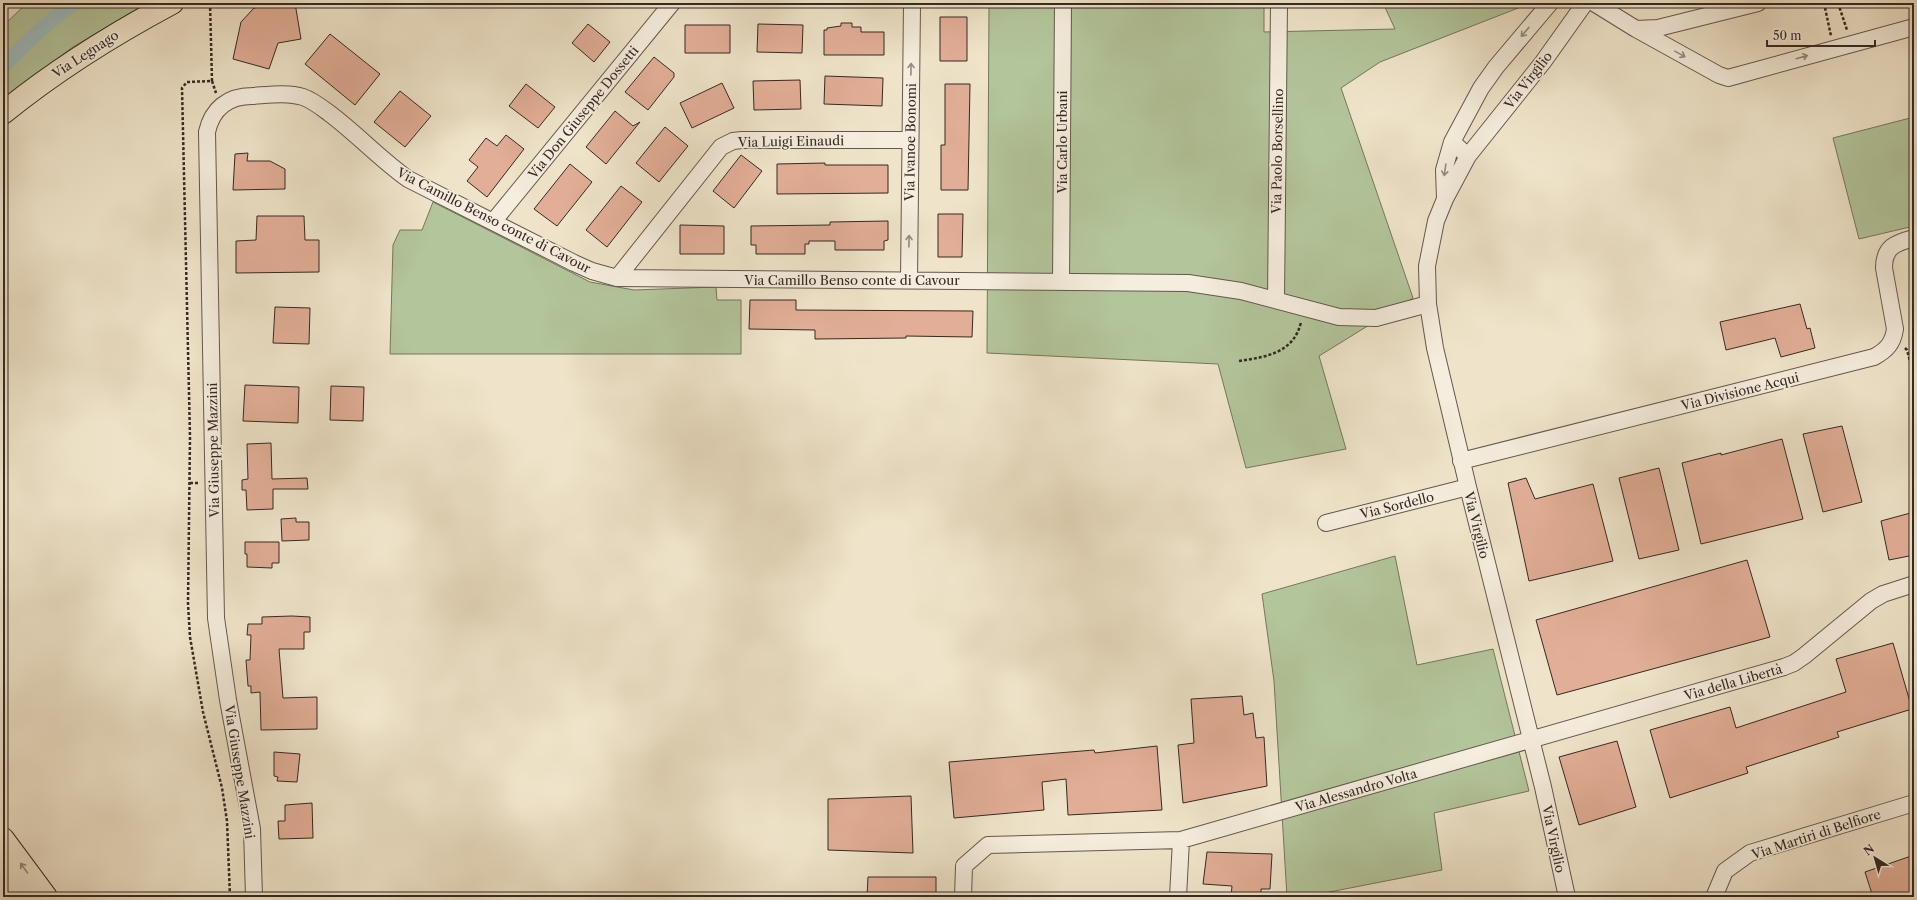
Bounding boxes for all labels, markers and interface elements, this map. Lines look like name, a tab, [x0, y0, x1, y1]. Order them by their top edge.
scale bar	[1767, 22, 1875, 48]
street label: Via Legnago	[48, 27, 121, 82]
one-way arrow	[1520, 27, 1529, 38]
text: 50 m	[1773, 28, 1802, 43]
street label: Via Don Giuseppe Dossetti	[524, 42, 641, 182]
street label: Via Virgilio	[1500, 48, 1555, 113]
one-way arrow	[1674, 51, 1686, 58]
one-way arrow	[1795, 53, 1808, 60]
one-way arrow	[907, 63, 915, 76]
street label: Via Ivanoe Bonomi	[901, 83, 919, 202]
street label: Via Paolo Borsellino	[1268, 88, 1286, 215]
street label: Via Carlo Urbani	[1054, 90, 1070, 195]
street label: Via Luigi Einaudi	[737, 132, 844, 150]
one-way arrow	[1441, 163, 1449, 176]
street label: Via Camillo Benso conte di Cavour	[393, 164, 594, 276]
one-way arrow	[905, 235, 913, 248]
street label: Via Camillo Benso conte di Cavour	[743, 272, 960, 288]
street label: Via Divisione Acqui	[1678, 369, 1801, 414]
street label: Via Giuseppe Mazzini	[204, 382, 222, 519]
street label: Via Sordello	[1357, 488, 1436, 522]
street label: Via Virgilio	[1461, 489, 1493, 560]
street label: Via della Libertà	[1681, 660, 1784, 704]
street label: Via Giuseppe Mazzini	[221, 703, 258, 840]
street label: Via Alessandro Volta	[1292, 765, 1419, 815]
street label: Via Virgilio	[1539, 803, 1569, 874]
street label: Via Martiri di Belfiore	[1749, 806, 1882, 863]
north arrow	[1855, 838, 1895, 878]
text: N	[1861, 841, 1877, 858]
one-way arrow	[20, 863, 28, 874]

